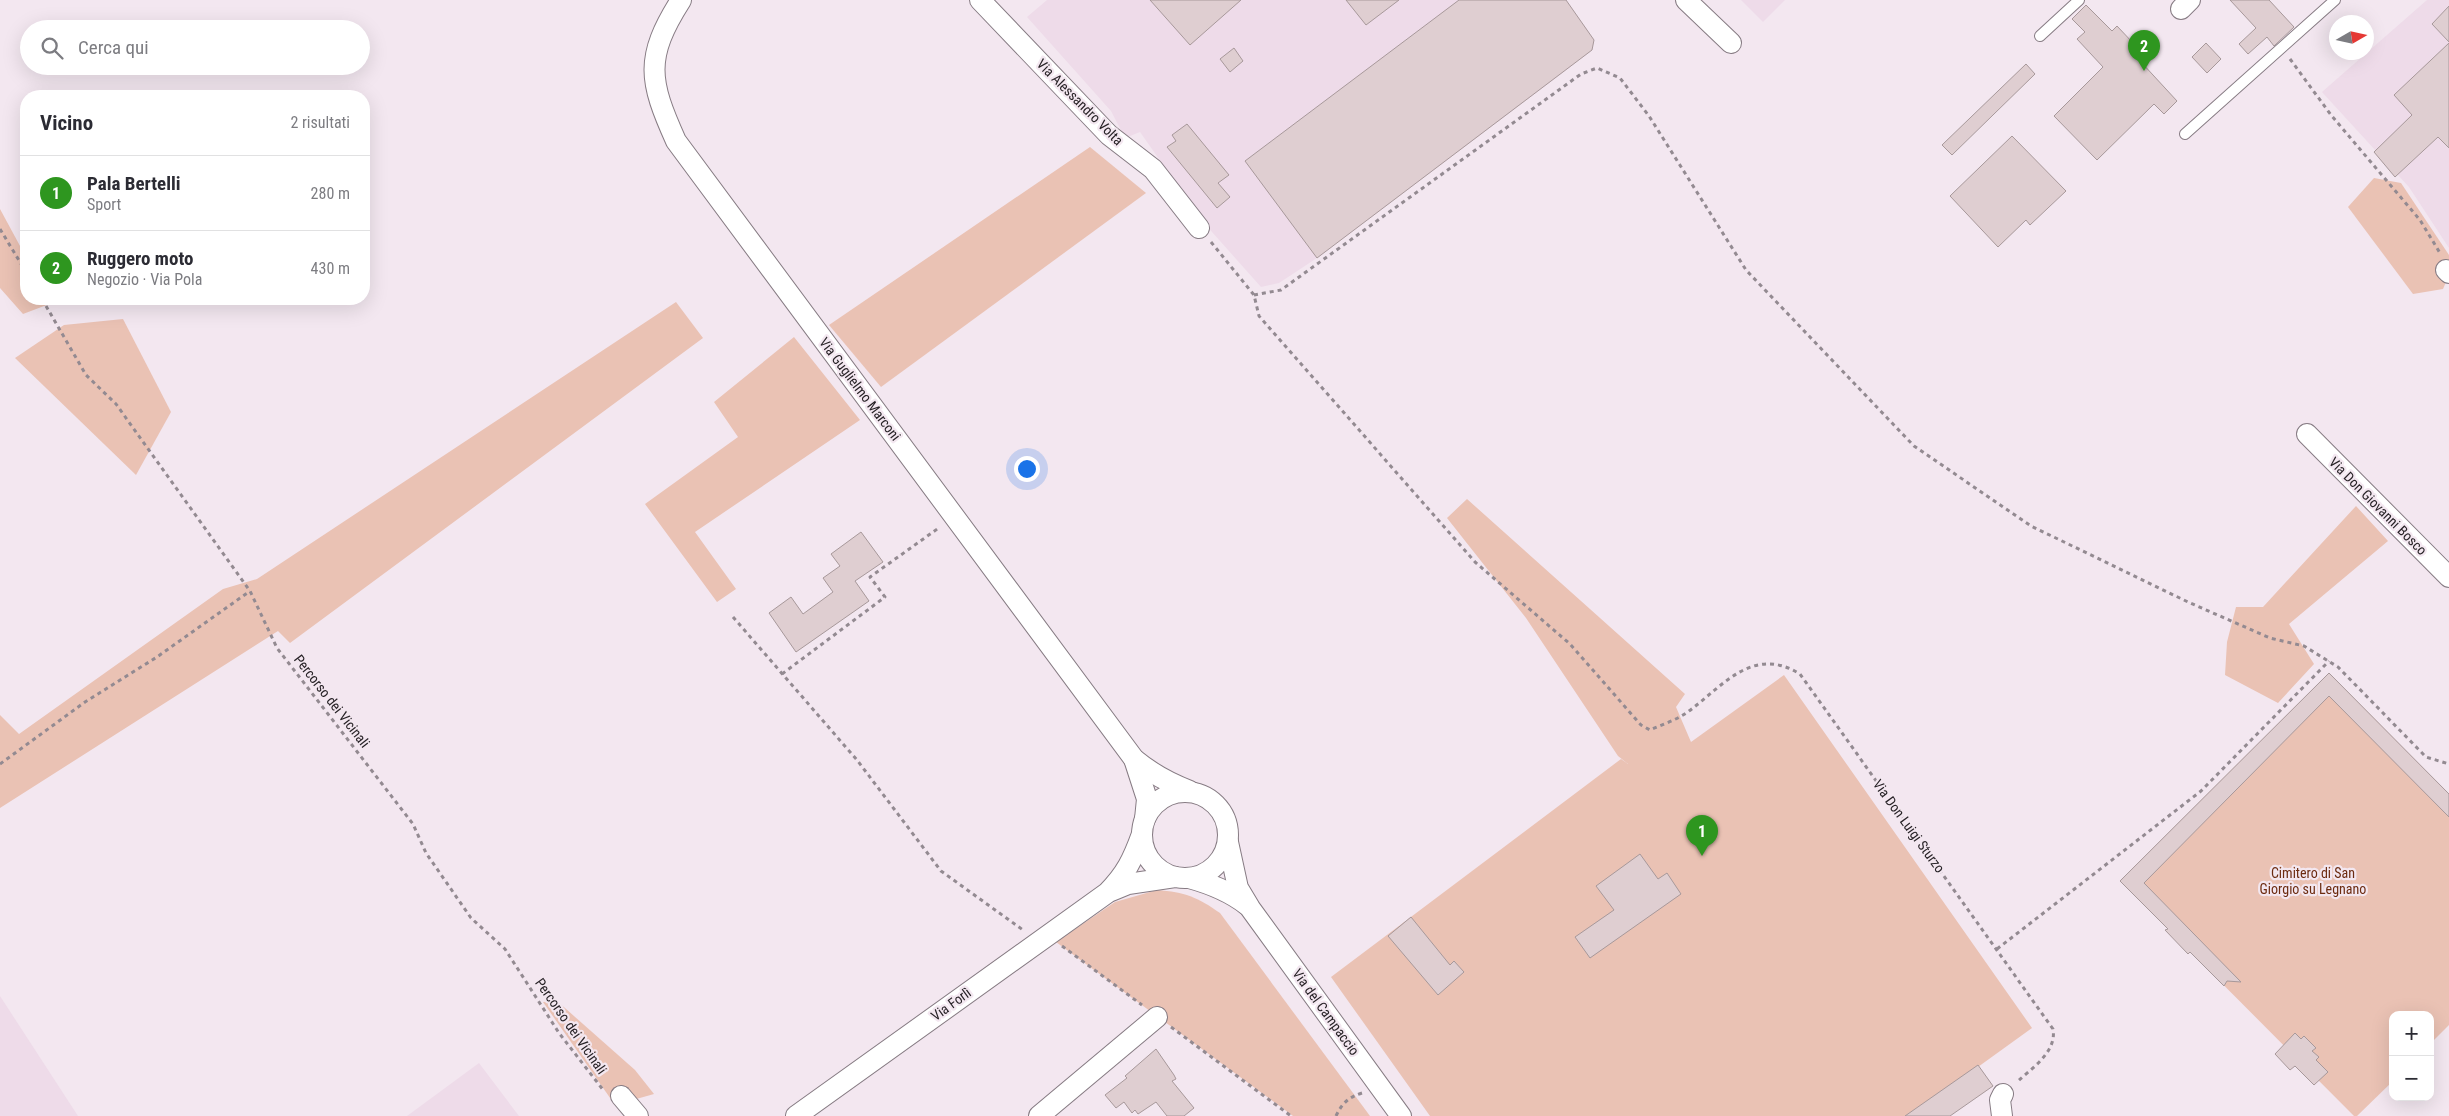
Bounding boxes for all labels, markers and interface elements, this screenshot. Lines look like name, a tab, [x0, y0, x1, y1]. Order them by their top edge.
north arrow	[2329, 15, 2374, 60]
search box	[20, 20, 370, 75]
pin: 2	[2128, 30, 2160, 71]
icon: search	[38, 34, 66, 62]
text: Cerca qui	[78, 36, 149, 59]
street label: Via Alessandro Volta	[1034, 56, 1126, 148]
text: Vicino	[40, 111, 93, 135]
text: 2 risultati	[290, 113, 350, 132]
text: Pala Bertelli	[87, 172, 181, 195]
text: 1	[52, 184, 60, 203]
text: 280 m	[311, 184, 350, 203]
text: Sport	[87, 195, 121, 214]
text: Ruggero moto	[87, 247, 193, 270]
text: 2	[52, 259, 60, 278]
text: 430 m	[311, 259, 350, 278]
text: Negozio · Via Pola	[87, 270, 202, 289]
street label: Via Guglielmo Marconi	[816, 334, 904, 444]
street label: Via Don Giovanni Bosco	[2326, 454, 2430, 558]
your location	[1014, 456, 1040, 482]
street label: Percorso dei Vicinali	[291, 651, 373, 751]
street label: Via Don Luigi Sturzo	[1870, 776, 1948, 876]
pin: 1	[1686, 815, 1718, 856]
park label: Cimitero di San Giorgio su Legnano	[2260, 865, 2366, 897]
street label: Via del Campaccio	[1289, 966, 1363, 1058]
street label: Percorso dei Vicinali	[532, 975, 610, 1077]
street label: Via Forlì	[928, 984, 974, 1024]
map controls	[2389, 1011, 2434, 1101]
button: +	[2389, 1011, 2434, 1056]
button: −	[2389, 1056, 2434, 1101]

